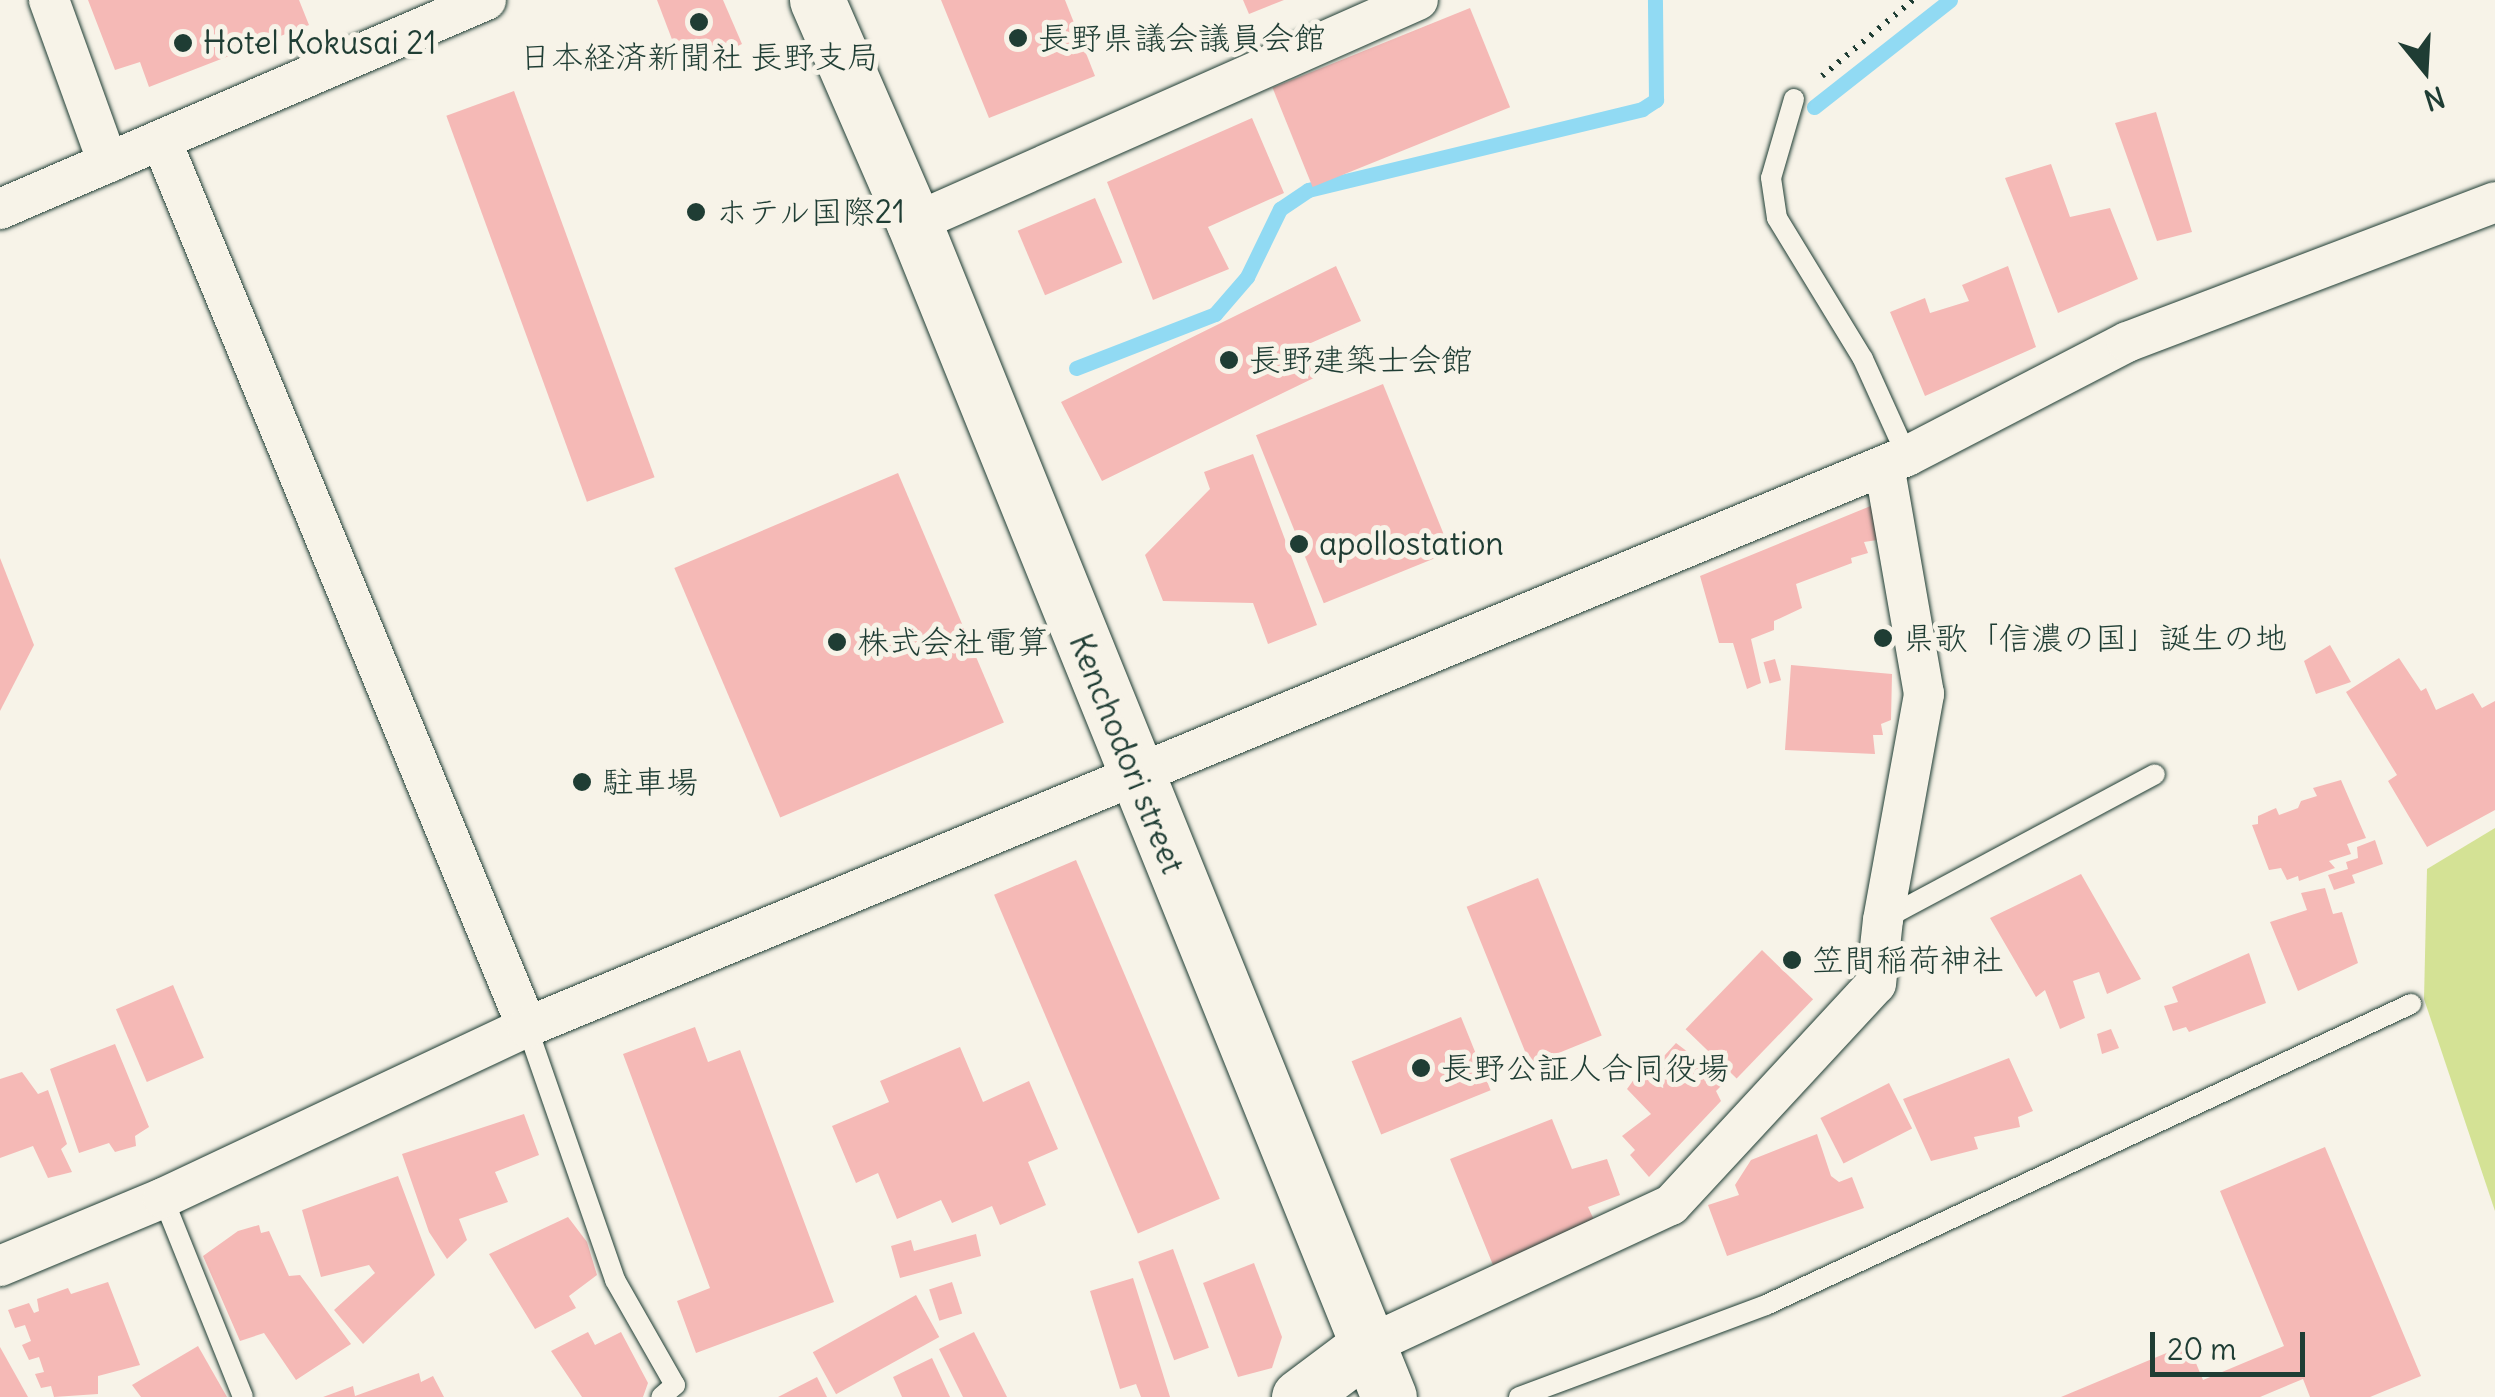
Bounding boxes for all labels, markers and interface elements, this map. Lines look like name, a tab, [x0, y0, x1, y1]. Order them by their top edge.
marker: 日本経済新聞社 長野支局	[688, 11, 710, 33]
place label: 長野県議会議員会館	[1038, 19, 1326, 57]
north arrow	[2375, 20, 2475, 120]
place label: Hotel Kokusai 21	[203, 24, 436, 62]
marker: 長野県議会議員会館	[1007, 27, 1029, 49]
marker: Hotel Kokusai 21	[172, 32, 194, 54]
place label: 日本経済新聞社 長野支局	[519, 38, 879, 76]
text: N	[2420, 78, 2449, 119]
place label: ホテル国際21	[716, 193, 906, 231]
marker: ホテル国際21	[685, 201, 707, 223]
place label: 長野建築士会館	[1249, 341, 1473, 379]
marker: 長野建築士会館	[1218, 349, 1240, 371]
place label: apollostation	[1319, 525, 1504, 563]
marker: apollostation	[1288, 533, 1310, 555]
place label: 県歌「信濃の国」誕生の地	[1903, 619, 2287, 657]
place label: 株式会社電算	[857, 623, 1049, 661]
marker: 県歌「信濃の国」誕生の地	[1872, 627, 1894, 649]
street label: Kenchodori street	[1060, 629, 1192, 879]
marker: 株式会社電算	[826, 631, 848, 653]
place label: 駐車場	[602, 763, 698, 801]
marker: 駐車場	[571, 771, 593, 793]
place label: 笠間稲荷神社	[1812, 941, 2004, 979]
marker: 笠間稲荷神社	[1781, 949, 1803, 971]
place label: 長野公証人合同役場	[1441, 1049, 1729, 1087]
marker: 長野公証人合同役場	[1410, 1057, 1432, 1079]
scale bar	[2155, 1312, 2310, 1374]
text: 20 m	[2167, 1330, 2237, 1368]

